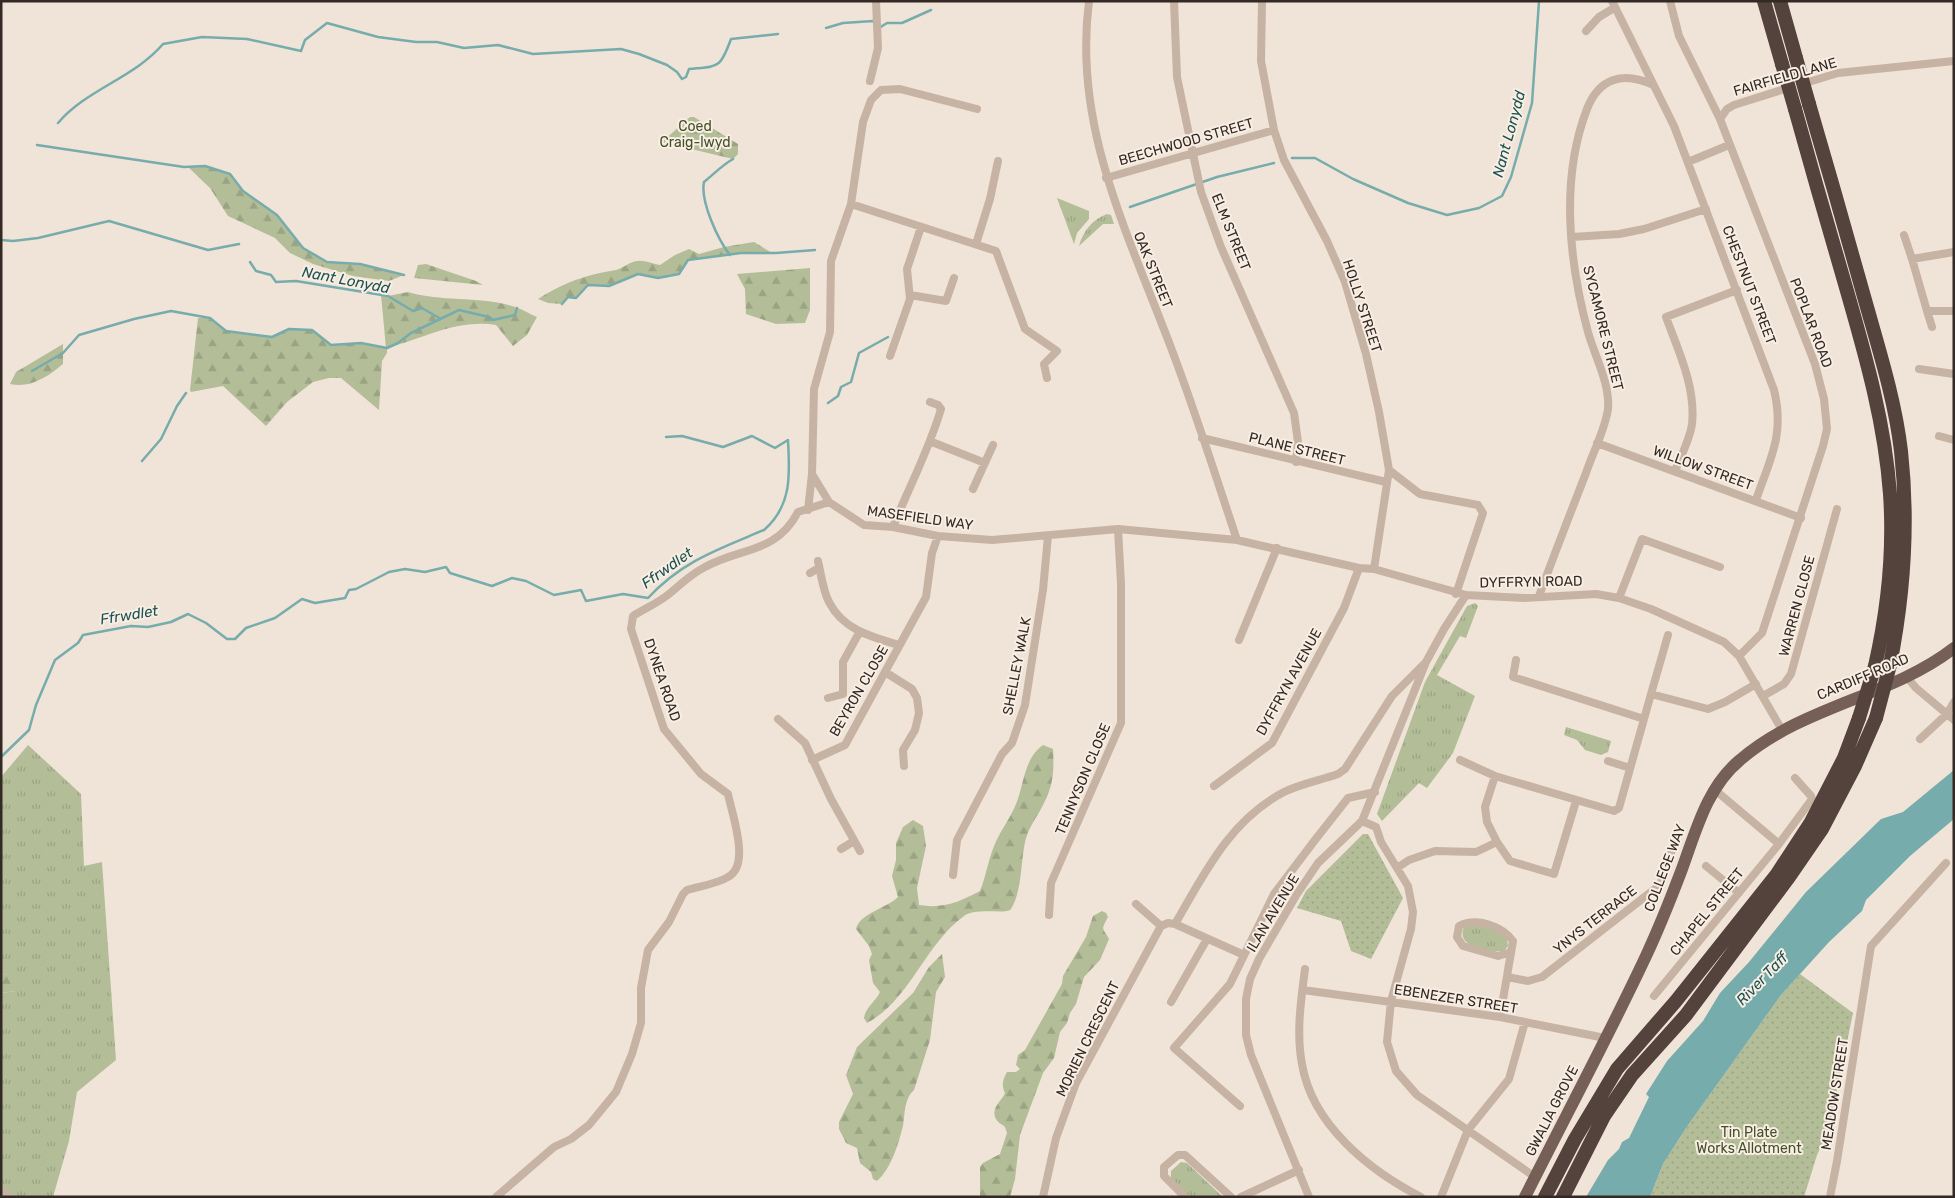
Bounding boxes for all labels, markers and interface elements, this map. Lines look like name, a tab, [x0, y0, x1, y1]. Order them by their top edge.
street label: FAIRFIELD LANE	[1731, 54, 1839, 100]
water label: Nant Lonydd	[1489, 88, 1529, 179]
street label: BEECHWOOD STREET	[1117, 115, 1255, 169]
park label: Coed Craig-lwyd	[659, 118, 731, 151]
street label: ELM STREET	[1208, 191, 1254, 273]
street label: CHESTNUT STREET	[1718, 223, 1780, 347]
street label: OAK STREET	[1130, 229, 1176, 311]
street label: HOLLY STREET	[1339, 257, 1385, 355]
water label: Nant Lonydd	[301, 263, 392, 298]
street label: SYCAMORE STREET	[1579, 264, 1627, 392]
street label: POPLAR ROAD	[1786, 276, 1836, 370]
street label: PLANE STREET	[1247, 429, 1347, 469]
street label: WILLOW STREET	[1651, 442, 1755, 494]
street label: MASEFIELD WAY	[866, 502, 974, 534]
water label: Ffrwdlet	[638, 544, 696, 592]
street label: WARREN CLOSE	[1775, 554, 1819, 658]
street label: DYFFRYN ROAD	[1479, 573, 1583, 591]
water label: Ffrwdlet	[99, 601, 160, 628]
street label: SHELLEY WALK	[999, 615, 1035, 717]
street label: DYFFRYN AVENUE	[1253, 626, 1325, 738]
street label: DYNEA ROAD	[640, 636, 684, 724]
street label: BEYRON CLOSE	[826, 642, 892, 740]
street label: CARDIFF ROAD	[1814, 650, 1912, 704]
street label: TENNYSON CLOSE	[1052, 721, 1114, 837]
street label: COLLEGE WAY	[1640, 822, 1690, 914]
street label: CHAPEL STREET	[1666, 865, 1748, 959]
street label: ILAN AVENUE	[1243, 871, 1303, 955]
street label: YNYS TERRACE	[1550, 882, 1640, 958]
water label: River Taff	[1732, 948, 1793, 1009]
street label: MORIEN CRESCENT	[1053, 978, 1123, 1100]
street label: EBENEZER STREET	[1393, 981, 1519, 1017]
street label: MEADOW STREET	[1818, 1037, 1852, 1151]
street label: GWALIA GROVE	[1522, 1063, 1582, 1159]
park label: Tin Plate Works Allotment	[1696, 1124, 1802, 1157]

